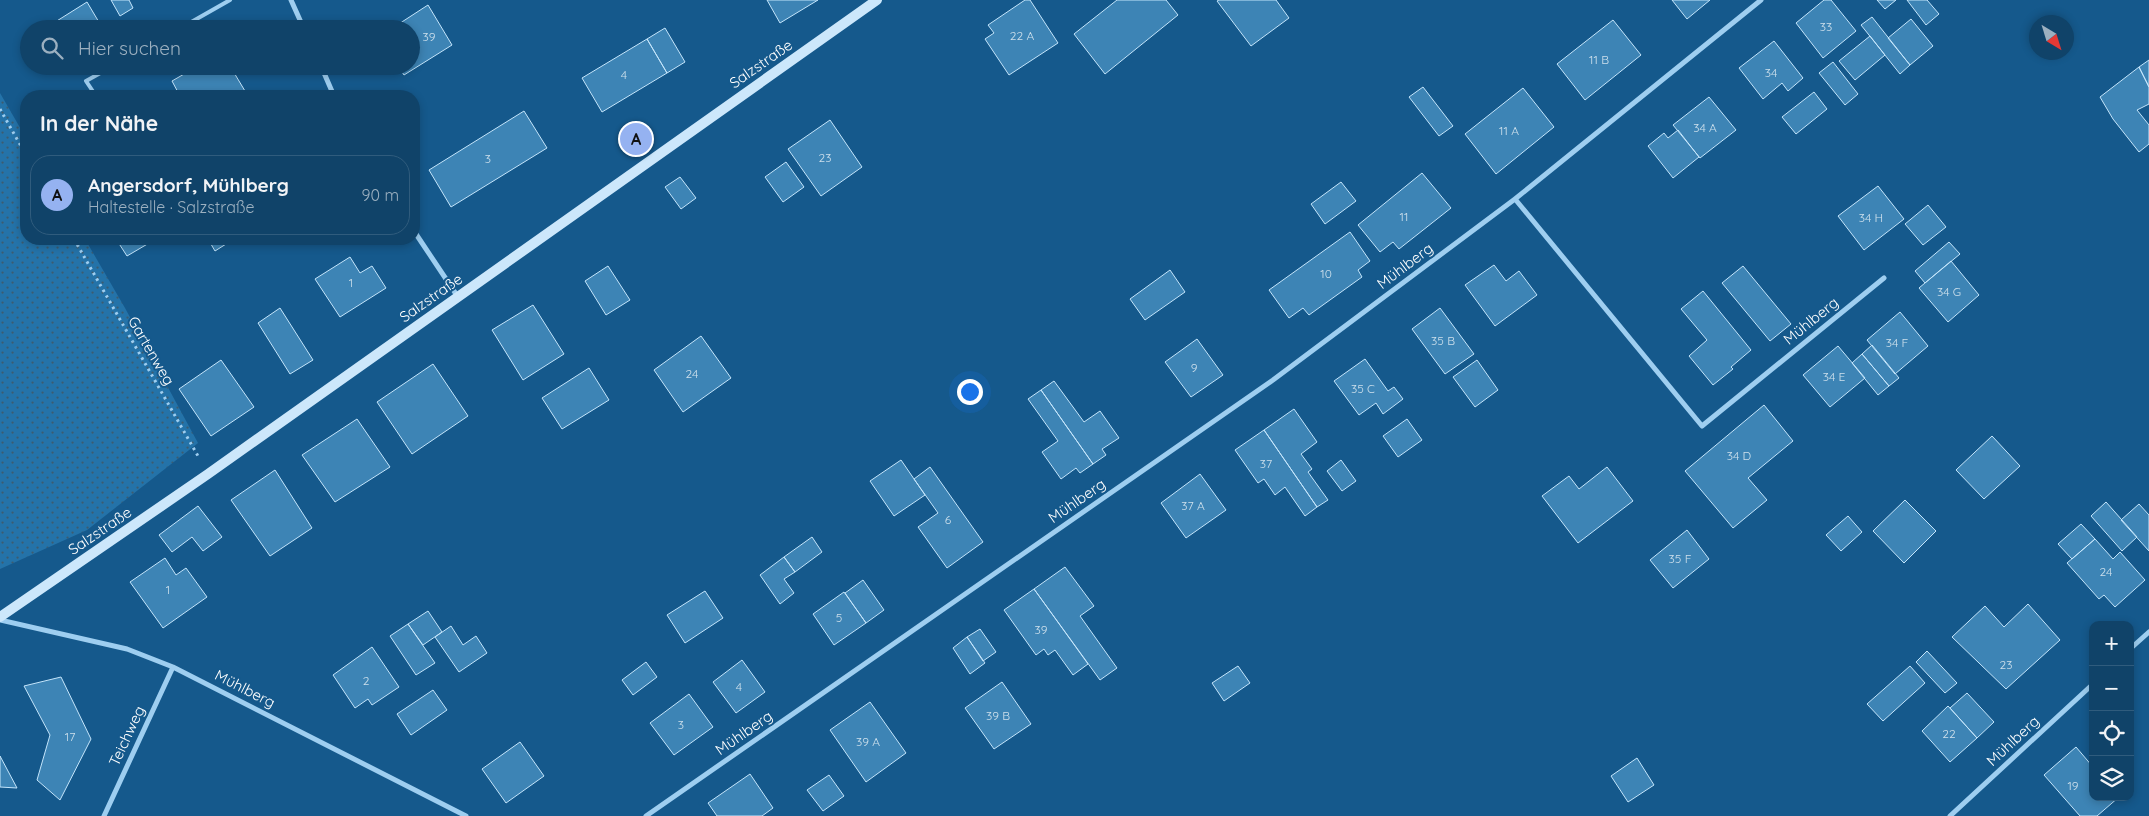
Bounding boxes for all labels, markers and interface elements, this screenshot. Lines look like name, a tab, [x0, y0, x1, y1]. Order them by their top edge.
north arrow	[2029, 15, 2074, 60]
house number: 33	[1820, 19, 1832, 34]
search box	[20, 20, 420, 75]
house number: 22 A	[1010, 28, 1034, 43]
house number: 39	[423, 29, 436, 44]
icon: search	[38, 34, 66, 62]
street label: Salzstraße	[726, 35, 796, 92]
text: Hier suchen	[78, 36, 181, 60]
house number: 11 B	[1589, 52, 1609, 67]
house number: 34	[1765, 65, 1777, 80]
house number: 4	[621, 67, 627, 82]
text: In der Nähe	[40, 110, 158, 136]
pin: A	[620, 120, 652, 158]
house number: 34 A	[1693, 120, 1717, 135]
house number: 11 A	[1499, 123, 1519, 138]
house number: 23	[819, 150, 831, 165]
house number: 3	[485, 151, 491, 166]
text: Angersdorf, Mühlberg	[88, 173, 289, 197]
text: A	[52, 185, 62, 205]
text: 90 m	[362, 185, 399, 205]
text: Haltestelle · Salzstraße	[88, 197, 255, 217]
house number: 11	[1400, 209, 1408, 224]
house number: 34 H	[1859, 210, 1883, 225]
street label: Mühlberg	[1373, 238, 1437, 293]
house number: 10	[1320, 266, 1332, 281]
street label: Salzstraße	[396, 269, 466, 326]
house number: 1	[349, 275, 353, 290]
house number: 34 G	[1937, 284, 1961, 299]
street label: Mühlberg	[1779, 293, 1842, 349]
street label: Gartenweg	[124, 313, 179, 389]
house number: 35 B	[1431, 333, 1455, 348]
house number: 34 F	[1886, 335, 1909, 350]
house number: 9	[1191, 360, 1198, 375]
house number: 24	[686, 366, 698, 381]
house number: 34 E	[1823, 369, 1846, 384]
your location	[957, 379, 983, 405]
house number: 35 C	[1351, 381, 1375, 396]
house number: 34 D	[1727, 448, 1752, 463]
house number: 37	[1260, 456, 1272, 471]
street label: Mühlberg	[1044, 474, 1109, 527]
house number: 37 A	[1181, 498, 1205, 513]
street label: Salzstraße	[64, 502, 135, 559]
house number: 6	[945, 512, 952, 527]
house number: 35 F	[1669, 551, 1692, 566]
house number: 24	[2100, 564, 2112, 579]
house number: 1	[166, 582, 170, 597]
house number: 5	[836, 610, 842, 625]
map controls	[2089, 621, 2134, 801]
button: +	[2089, 621, 2134, 666]
house number: 39	[1035, 622, 1048, 637]
house number: 23	[2000, 657, 2012, 672]
street label: Mühlberg	[212, 665, 279, 712]
button: −	[2089, 666, 2134, 711]
house number: 2	[363, 673, 370, 688]
house number: 4	[736, 679, 742, 694]
street label: Teichweg	[104, 703, 149, 769]
street label: Mühlberg	[711, 706, 776, 759]
house number: 39 B	[986, 708, 1010, 723]
street label: Mühlberg	[1982, 711, 2043, 770]
button: locate	[2089, 711, 2134, 756]
house number: 3	[678, 717, 684, 732]
house number: 22	[1942, 726, 1956, 741]
house number: 17	[65, 729, 75, 744]
house number: 39 A	[856, 734, 880, 749]
button: layers	[2089, 756, 2134, 801]
house number: 19	[2067, 778, 2079, 793]

